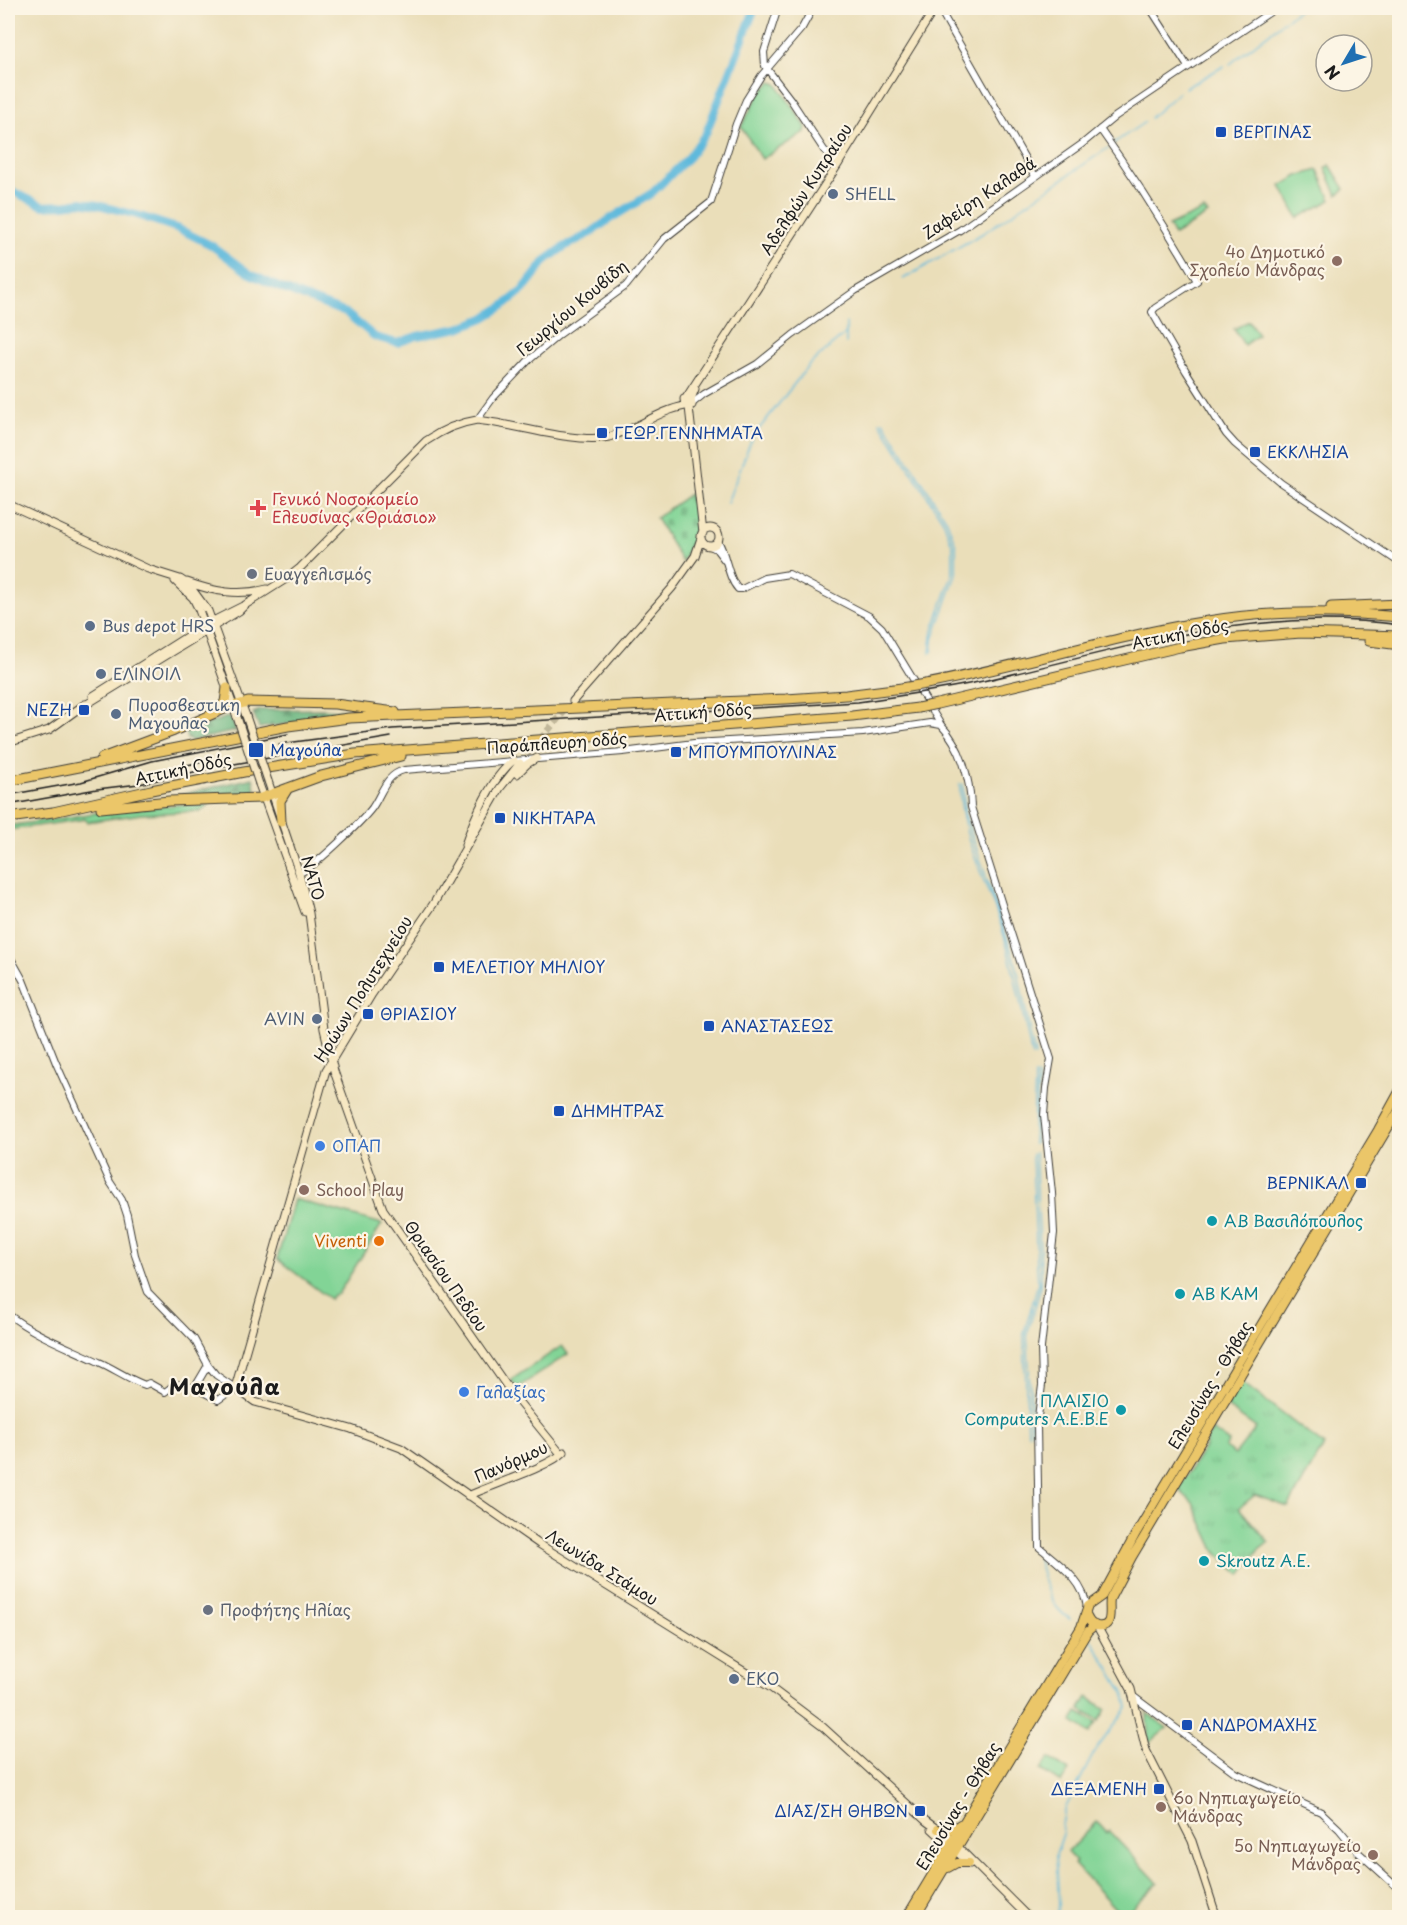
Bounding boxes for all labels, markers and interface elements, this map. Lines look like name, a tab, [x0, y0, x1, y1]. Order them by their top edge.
north arrow	[1314, 33, 1374, 93]
text: N	[1318, 61, 1345, 86]
street label: Αδελφών Κυπραίου	[754, 118, 857, 259]
place label: ΒΕΡΓΙΝΑΣ	[1233, 119, 1312, 143]
marker: ΒΕΡΓΙΝΑΣ	[1214, 125, 1228, 139]
street label: Ζαφείρη Καλαθά	[917, 150, 1040, 244]
place label: SHELL	[845, 181, 896, 205]
marker: SHELL	[826, 187, 840, 201]
place label: 4ο Δημοτικό Σχολείο Μάνδρας	[1189, 239, 1325, 281]
street label: Γεωργίου Κουβίδη	[511, 253, 632, 361]
marker: 4ο Δημοτικό Σχολείο Μάνδρας	[1330, 254, 1344, 268]
place label: ΓΕΩΡ.ΓΕΝΝΗΜΑΤΑ	[614, 420, 763, 444]
marker: ΓΕΩΡ.ΓΕΝΝΗΜΑΤΑ	[595, 426, 609, 440]
place label: ΕΚΚΛΗΣΙΑ	[1267, 439, 1349, 463]
marker: ΕΚΚΛΗΣΙΑ	[1248, 445, 1262, 459]
place label: Γενικό Νοσοκομείο Ελευσίνας «Θριάσιο»	[272, 486, 436, 528]
marker: Γενικό Νοσοκομείο Ελευσίνας «Θριάσιο»	[249, 499, 267, 517]
place label: Ευαγγελισμός	[264, 561, 372, 585]
marker: Ευαγγελισμός	[245, 567, 259, 581]
street label: Αττική Οδός	[1129, 612, 1230, 654]
place label: Bus depot HRS	[102, 613, 214, 637]
marker: Bus depot HRS	[83, 619, 97, 633]
place label: ΕΛΙΝΟΙΛ	[113, 661, 181, 685]
marker: ΕΛΙΝΟΙΛ	[94, 667, 108, 681]
place label: Πυροσβεστικη Μαγουλας	[128, 692, 240, 734]
street label: Αττική Οδός	[653, 696, 753, 726]
place label: ΝΕΖΗ	[26, 697, 72, 721]
marker: ΝΕΖΗ	[77, 703, 91, 717]
marker: Πυροσβεστικη Μαγουλας	[109, 707, 123, 721]
street label: Παράπλευρη οδός	[486, 725, 628, 759]
place label: Μαγούλα	[270, 737, 342, 761]
place label: ΜΠΟΥΜΠΟΥΛΙΝΑΣ	[688, 739, 837, 763]
marker: Μαγούλα	[247, 741, 265, 759]
marker: ΜΠΟΥΜΠΟΥΛΙΝΑΣ	[669, 745, 683, 759]
street label: Αττική Οδός	[132, 746, 233, 790]
place label: ΝΙΚΗΤΑΡΑ	[512, 805, 596, 829]
marker: ΝΙΚΗΤΑΡΑ	[493, 811, 507, 825]
street label: ΝΑΤΟ	[296, 852, 332, 903]
street label: Ηρώων Πολυτεχνείου	[307, 910, 417, 1066]
place label: ΜΕΛΕΤΙΟΥ ΜΗΛΙΟΥ	[451, 954, 605, 978]
marker: ΜΕΛΕΤΙΟΥ ΜΗΛΙΟΥ	[432, 960, 446, 974]
place label: ΘΡΙΑΣΙΟΥ	[380, 1001, 457, 1025]
place label: AVIN	[264, 1006, 305, 1030]
marker: ΘΡΙΑΣΙΟΥ	[361, 1007, 375, 1021]
marker: AVIN	[310, 1012, 324, 1026]
place label: ΑΝΑΣΤΑΣΕΩΣ	[721, 1013, 833, 1037]
marker: ΑΝΑΣΤΑΣΕΩΣ	[702, 1019, 716, 1033]
place label: ΔΗΜΗΤΡΑΣ	[571, 1098, 665, 1122]
marker: ΔΗΜΗΤΡΑΣ	[552, 1104, 566, 1118]
place label: ΟΠΑΠ	[332, 1133, 381, 1157]
marker: ΟΠΑΠ	[313, 1139, 327, 1153]
place label: ΒΕΡΝΙΚΑΛ	[1266, 1170, 1349, 1194]
marker: ΒΕΡΝΙΚΑΛ	[1354, 1176, 1368, 1190]
place label: School Play	[316, 1177, 404, 1201]
marker: School Play	[297, 1183, 311, 1197]
place label: ΑΒ Βασιλόπουλος	[1224, 1208, 1363, 1232]
marker: ΑΒ Βασιλόπουλος	[1205, 1214, 1219, 1228]
street label: Θριασίου Πεδίου	[399, 1215, 494, 1336]
place label: Viventi	[314, 1228, 367, 1252]
marker: Viventi	[372, 1234, 386, 1248]
place label: ΑΒ ΚΑΜ	[1192, 1281, 1259, 1305]
marker: ΑΒ ΚΑΜ	[1173, 1287, 1187, 1301]
street label: Ελευσίνας - Θήβας	[1161, 1316, 1257, 1453]
district label: Μαγούλα	[169, 1369, 281, 1402]
place label: Γαλαξίας	[476, 1379, 546, 1403]
marker: Γαλαξίας	[457, 1385, 471, 1399]
place label: ΠΛΑΙΣΙΟ Computers Α.Ε.Β.Ε	[964, 1388, 1109, 1430]
marker: ΠΛΑΙΣΙΟ Computers Α.Ε.Β.Ε	[1114, 1403, 1128, 1417]
street label: Πανόρμου	[470, 1434, 551, 1488]
street label: Λεωνίδα Στάμου	[542, 1522, 663, 1610]
place label: Skroutz Α.Ε.	[1216, 1548, 1311, 1572]
marker: Skroutz Α.Ε.	[1197, 1554, 1211, 1568]
place label: Προφήτης Ηλίας	[220, 1597, 351, 1621]
marker: Προφήτης Ηλίας	[201, 1603, 215, 1617]
place label: EKO	[746, 1666, 779, 1690]
marker: EKO	[727, 1672, 741, 1686]
place label: ΑΝΔΡΟΜΑΧΗΣ	[1199, 1712, 1317, 1736]
marker: ΑΝΔΡΟΜΑΧΗΣ	[1180, 1718, 1194, 1732]
street label: Ελευσίνας - Θήβας	[909, 1737, 1005, 1874]
place label: ΔΕΞΑΜΕΝΗ	[1051, 1776, 1147, 1800]
marker: ΔΕΞΑΜΕΝΗ	[1152, 1782, 1166, 1796]
place label: 6ο Νηπιαγωγείο Μάνδρας	[1173, 1785, 1301, 1827]
place label: ΔΙΑΣ/ΣΗ ΘΗΒΩΝ	[775, 1798, 908, 1822]
marker: 6ο Νηπιαγωγείο Μάνδρας	[1154, 1800, 1168, 1814]
marker: ΔΙΑΣ/ΣΗ ΘΗΒΩΝ	[913, 1804, 927, 1818]
place label: 5ο Νηπιαγωγείο Μάνδρας	[1234, 1833, 1361, 1875]
marker: 5ο Νηπιαγωγείο Μάνδρας	[1366, 1848, 1380, 1862]

